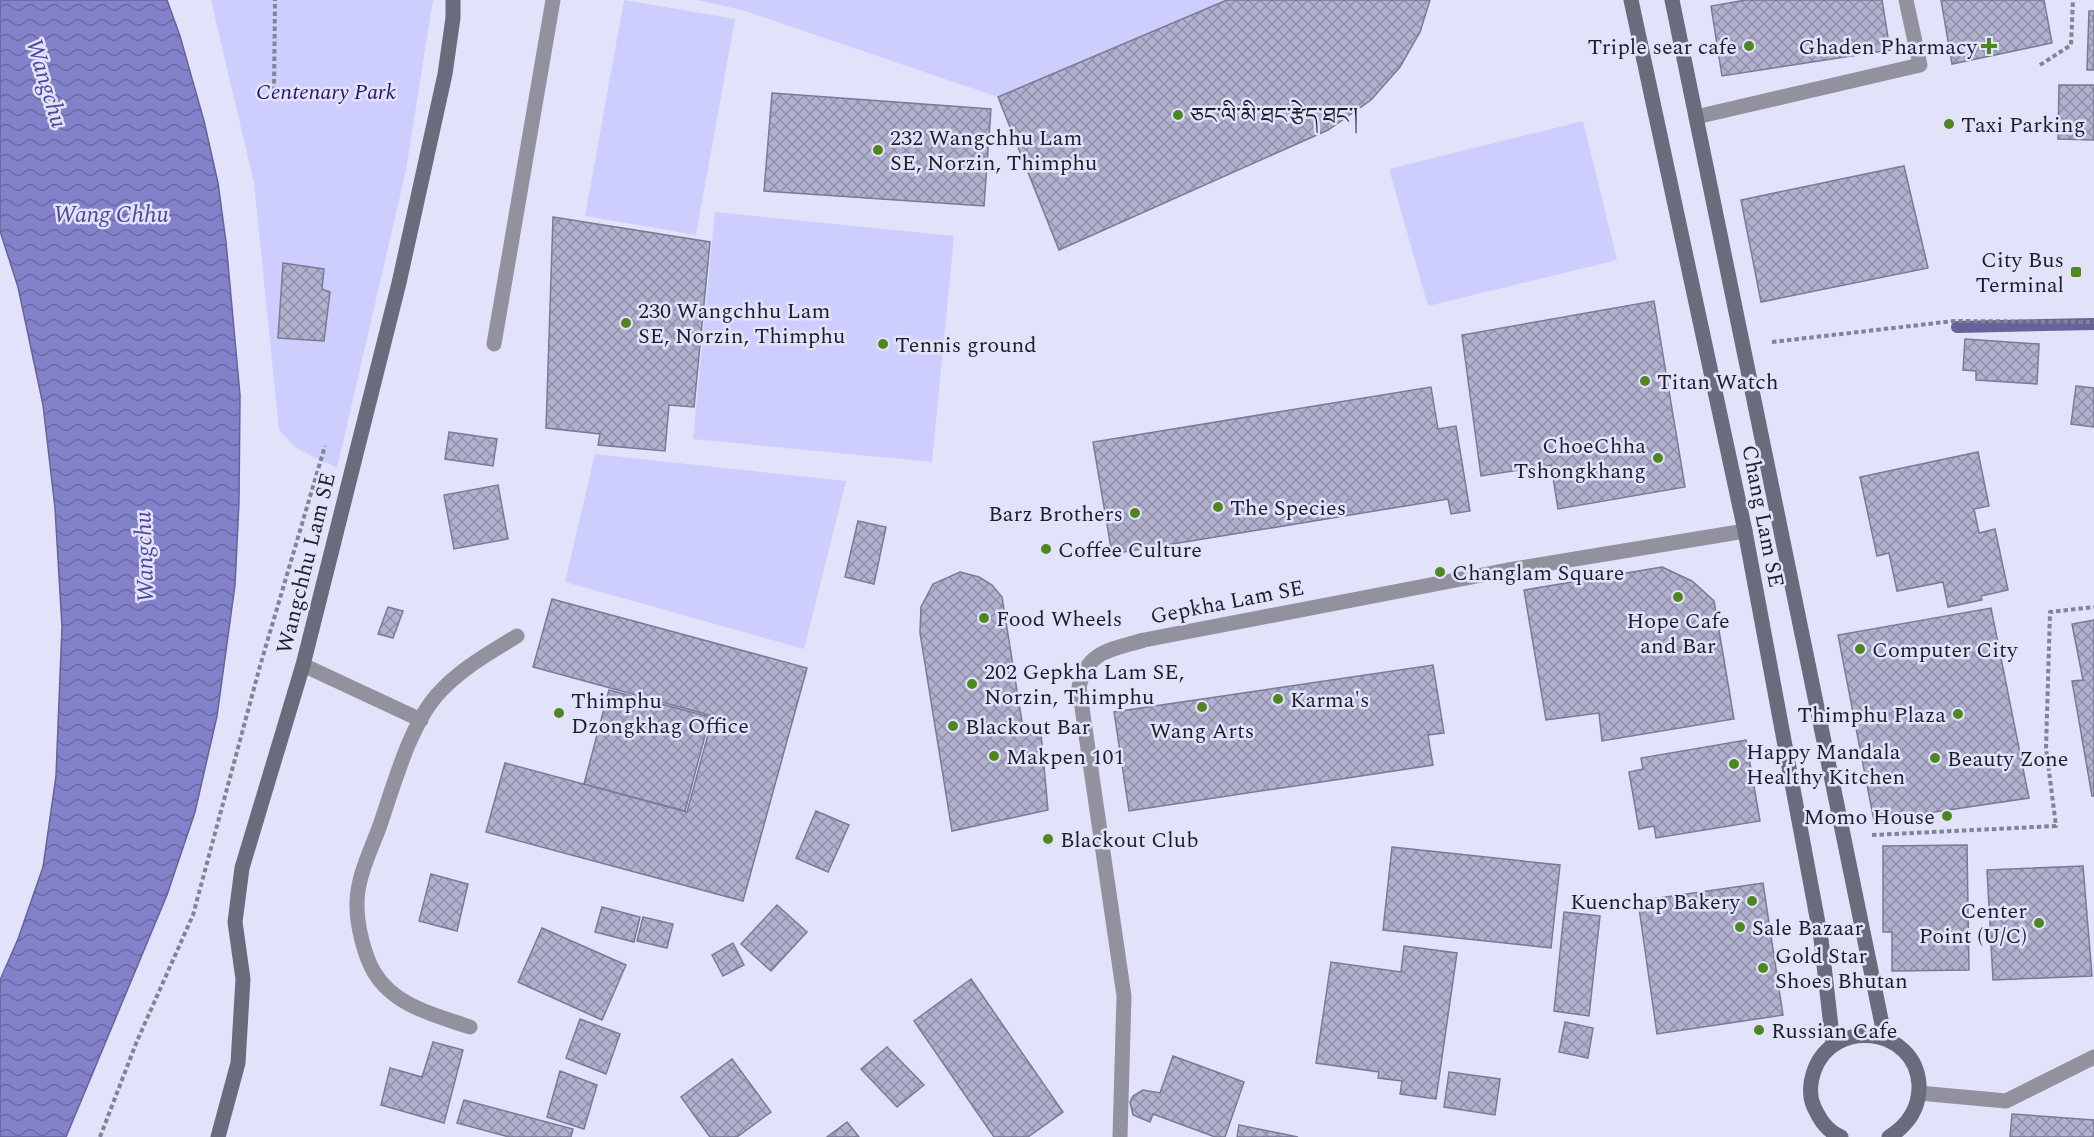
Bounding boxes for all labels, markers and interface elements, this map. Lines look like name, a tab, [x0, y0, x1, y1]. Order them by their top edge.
place label: Triple sear cafe	[1588, 31, 1737, 64]
place label: Ghaden Pharmacy	[1799, 31, 1978, 64]
water label: Wangchu	[15, 34, 77, 133]
marker: Triple sear cafe	[1742, 39, 1756, 53]
marker: Ghaden Pharmacy	[1982, 39, 1996, 53]
park label: Centenary Park	[256, 76, 396, 109]
place label: ཅང་ལི་མི་ཐང་རྩེད་ཐང་།	[1190, 99, 1358, 134]
marker: ཅང་ལི་མི་ཐང་རྩེད་ཐང་།	[1171, 108, 1185, 122]
place label: Taxi Parking	[1961, 109, 2085, 142]
marker: Taxi Parking	[1942, 117, 1956, 131]
place label: 232 Wangchhu Lam SE, Norzin, Thimphu	[890, 122, 1097, 180]
marker: 232 Wangchhu Lam SE, Norzin, Thimphu	[871, 143, 885, 157]
water label: Wang Chhu	[53, 197, 169, 233]
place label: City Bus Terminal	[1975, 244, 2064, 302]
marker: City Bus Terminal	[2069, 265, 2083, 279]
place label: 230 Wangchhu Lam SE, Norzin, Thimphu	[638, 295, 845, 353]
marker: 230 Wangchhu Lam SE, Norzin, Thimphu	[619, 316, 633, 330]
place label: Tennis ground	[895, 329, 1037, 362]
marker: Tennis ground	[876, 337, 890, 351]
place label: Titan Watch	[1657, 366, 1779, 399]
marker: Titan Watch	[1638, 374, 1652, 388]
place label: ChoeChha Tshongkhang	[1513, 430, 1646, 488]
street label: Chang Lam SE	[1733, 442, 1793, 590]
marker: ChoeChha Tshongkhang	[1651, 451, 1665, 465]
street label: Wangchhu Lam SE	[268, 469, 345, 657]
place label: The Species	[1230, 492, 1346, 525]
place label: Barz Brothers	[988, 498, 1123, 531]
marker: The Species	[1211, 500, 1225, 514]
marker: Barz Brothers	[1128, 506, 1142, 520]
water label: Wangchu	[125, 510, 165, 603]
place label: Coffee Culture	[1058, 534, 1202, 567]
marker: Coffee Culture	[1039, 542, 1053, 556]
place label: Changlam Square	[1452, 557, 1624, 590]
marker: Changlam Square	[1433, 565, 1447, 579]
street label: Gepkha Lam SE	[1148, 571, 1307, 634]
marker: Hope Cafe and Bar	[1671, 590, 1685, 604]
place label: Food Wheels	[996, 603, 1122, 636]
place label: Hope Cafe and Bar	[1626, 605, 1730, 663]
marker: Food Wheels	[977, 611, 991, 625]
place label: Computer City	[1872, 634, 2019, 667]
marker: Computer City	[1853, 642, 1867, 656]
place label: 202 Gepkha Lam SE, Norzin, Thimphu	[984, 656, 1184, 714]
marker: 202 Gepkha Lam SE, Norzin, Thimphu	[965, 677, 979, 691]
place label: Karma's	[1290, 684, 1369, 717]
place label: Thimphu Dzongkhag Office	[571, 685, 749, 743]
marker: Karma's	[1271, 692, 1285, 706]
place label: Thimphu Plaza	[1797, 699, 1946, 732]
marker: Wang Arts	[1195, 700, 1209, 714]
marker: Thimphu Dzongkhag Office	[552, 706, 566, 720]
marker: Thimphu Plaza	[1951, 707, 1965, 721]
place label: Blackout Bar	[965, 711, 1091, 744]
place label: Wang Arts	[1150, 715, 1254, 748]
marker: Blackout Bar	[946, 719, 960, 733]
place label: Happy Mandala Healthy Kitchen	[1746, 736, 1905, 794]
place label: Makpen 101	[1006, 741, 1125, 774]
place label: Beauty Zone	[1947, 743, 2069, 776]
marker: Makpen 101	[987, 749, 1001, 763]
marker: Beauty Zone	[1928, 751, 1942, 765]
marker: Happy Mandala Healthy Kitchen	[1727, 757, 1741, 771]
place label: Momo House	[1804, 801, 1935, 834]
marker: Momo House	[1940, 809, 1954, 823]
place label: Blackout Club	[1060, 824, 1198, 857]
marker: Blackout Club	[1041, 832, 1055, 846]
place label: Kuenchap Bakery	[1570, 886, 1741, 919]
marker: Kuenchap Bakery	[1745, 894, 1759, 908]
place label: Center Point (U/C)	[1919, 895, 2027, 953]
place label: Sale Bazaar	[1752, 912, 1864, 945]
marker: Center Point (U/C)	[2032, 916, 2046, 930]
marker: Sale Bazaar	[1733, 920, 1747, 934]
place label: Gold Star Shoes Bhutan	[1775, 940, 1908, 998]
marker: Gold Star Shoes Bhutan	[1756, 961, 1770, 975]
place label: Russian Cafe	[1771, 1015, 1897, 1048]
marker: Russian Cafe	[1752, 1023, 1766, 1037]

